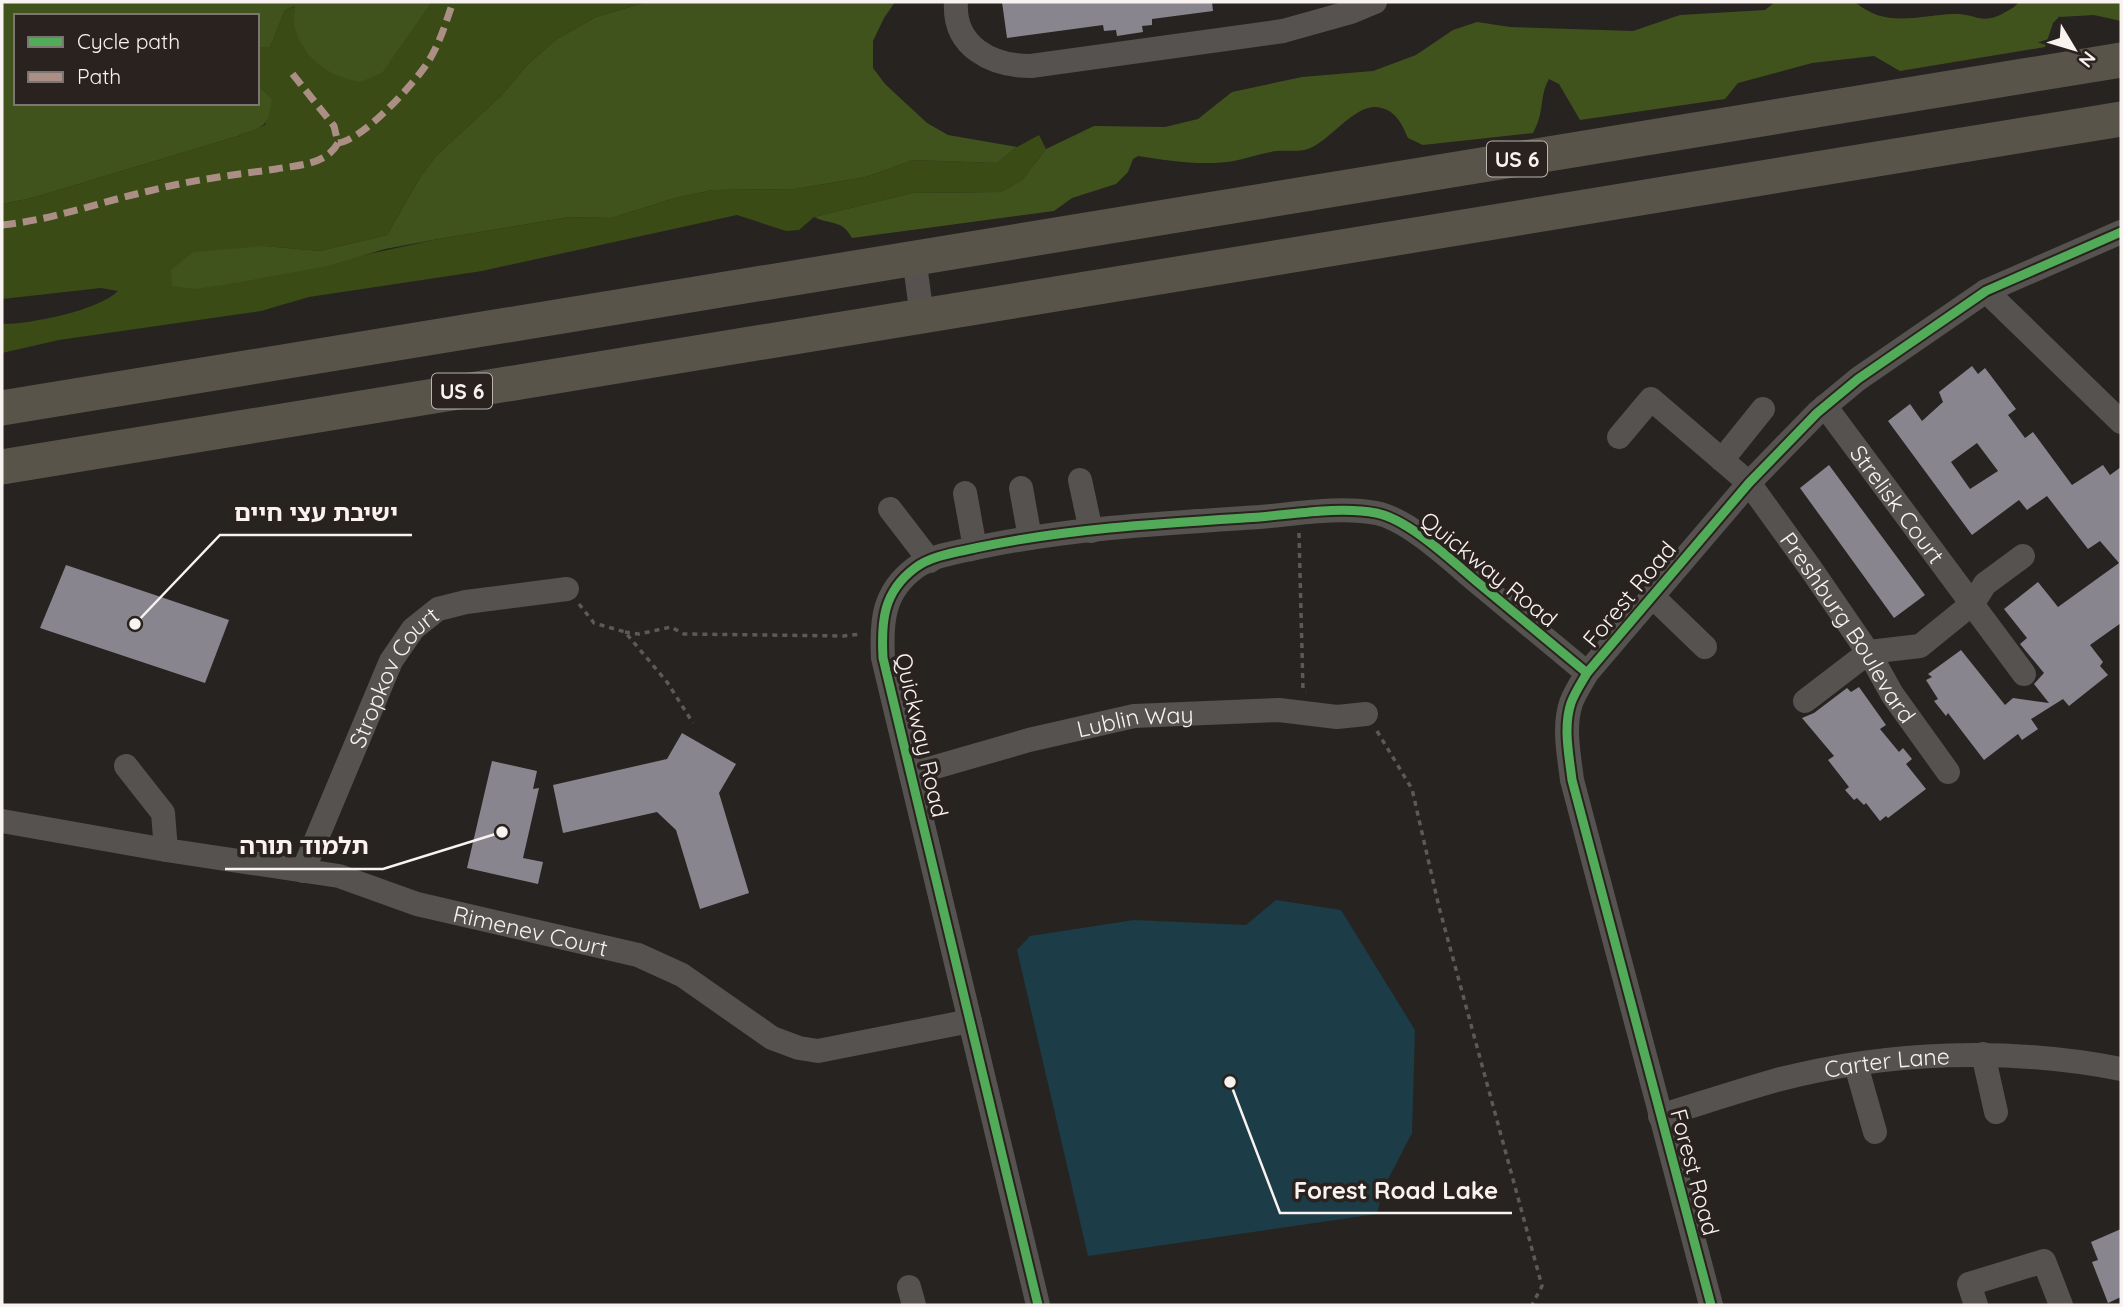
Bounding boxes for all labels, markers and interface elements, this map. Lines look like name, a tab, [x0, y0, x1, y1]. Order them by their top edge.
legend	[14, 14, 259, 105]
north arrow	[2039, 14, 2109, 84]
text: Cycle path	[77, 28, 180, 54]
text: N	[2074, 47, 2101, 72]
text: Path	[77, 63, 121, 89]
road number: US 6	[1487, 142, 1547, 176]
road number: US 6	[432, 374, 492, 408]
street label: Strelisk Court	[1844, 439, 1951, 569]
callout: ישיבת עצי חיים	[220, 490, 412, 535]
text: ישיבת עצי חיים	[234, 497, 398, 527]
street label: Quickway Road	[1415, 505, 1563, 633]
street label: Preshburg Boulevard	[1774, 526, 1922, 728]
street label: Forest Road	[1576, 535, 1682, 653]
street label: Stropkov Court	[342, 600, 444, 752]
street label: Quickway Road	[889, 650, 955, 820]
street label: Lublin Way	[1074, 699, 1194, 743]
callout: תלמוד תורה	[225, 824, 383, 869]
text: תלמוד תורה	[239, 830, 369, 860]
street label: Rimenev Court	[451, 898, 611, 962]
street label: Carter Lane	[1822, 1041, 1950, 1084]
street label: Forest Road	[1664, 1106, 1726, 1238]
callout: Forest Road Lake	[1280, 1168, 1512, 1213]
text: Forest Road Lake	[1294, 1175, 1498, 1205]

